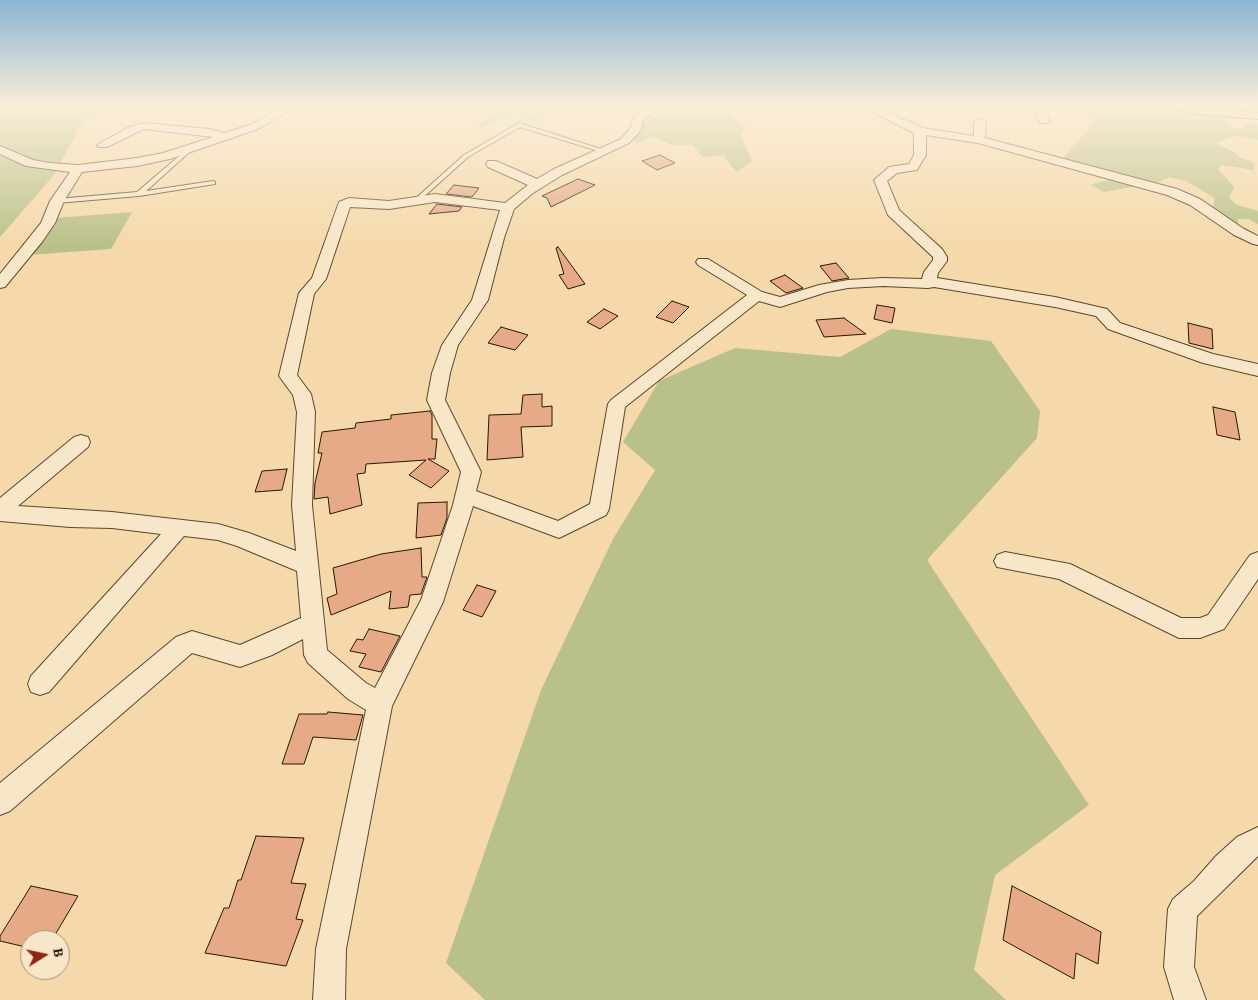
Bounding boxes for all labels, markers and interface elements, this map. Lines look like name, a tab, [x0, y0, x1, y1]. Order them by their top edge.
north arrow	[20, 930, 70, 980]
text: B	[49, 947, 68, 958]

